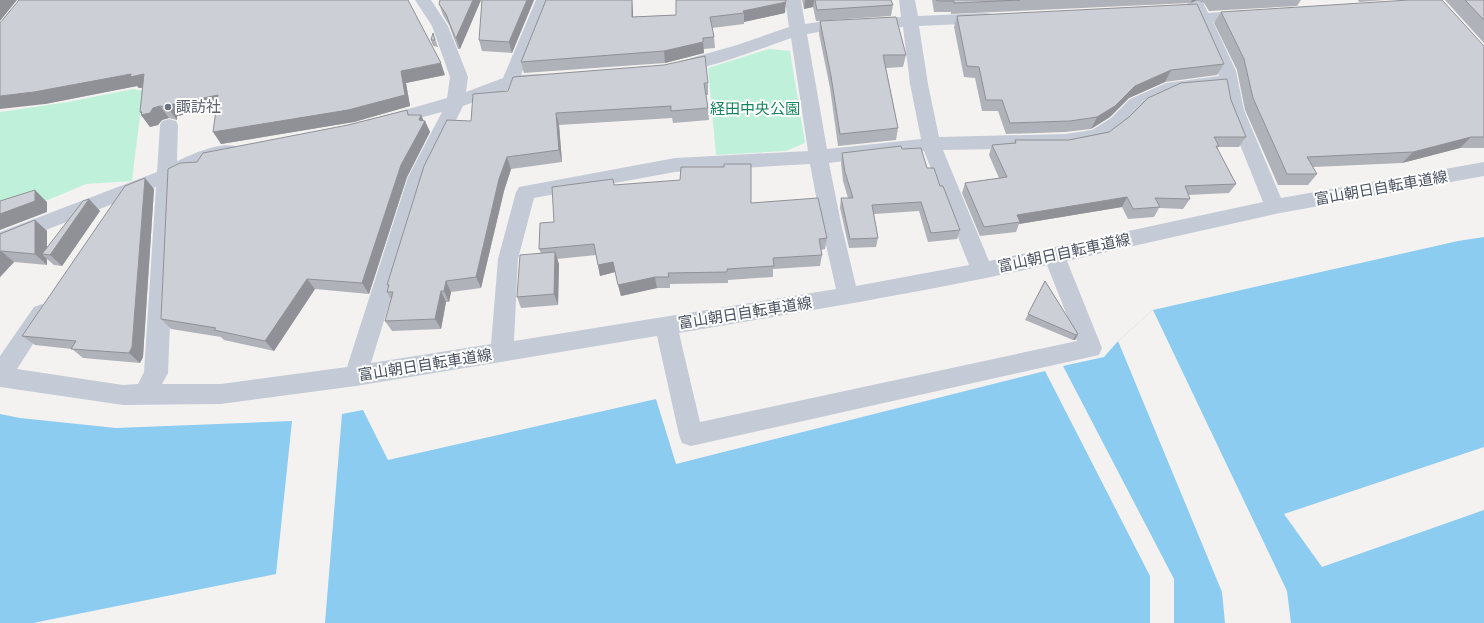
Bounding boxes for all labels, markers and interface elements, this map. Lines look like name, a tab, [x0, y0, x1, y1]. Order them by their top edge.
place label: 諏訪社	[176, 96, 221, 118]
park label: 経田中央公園	[710, 98, 800, 120]
marker: 諏訪社	[163, 102, 173, 112]
street label: 富山朝日自転車道線	[1313, 165, 1449, 211]
street label: 富山朝日自転車道線	[996, 228, 1132, 278]
street label: 富山朝日自転車道線	[677, 292, 813, 334]
street label: 富山朝日自転車道線	[357, 344, 493, 386]

